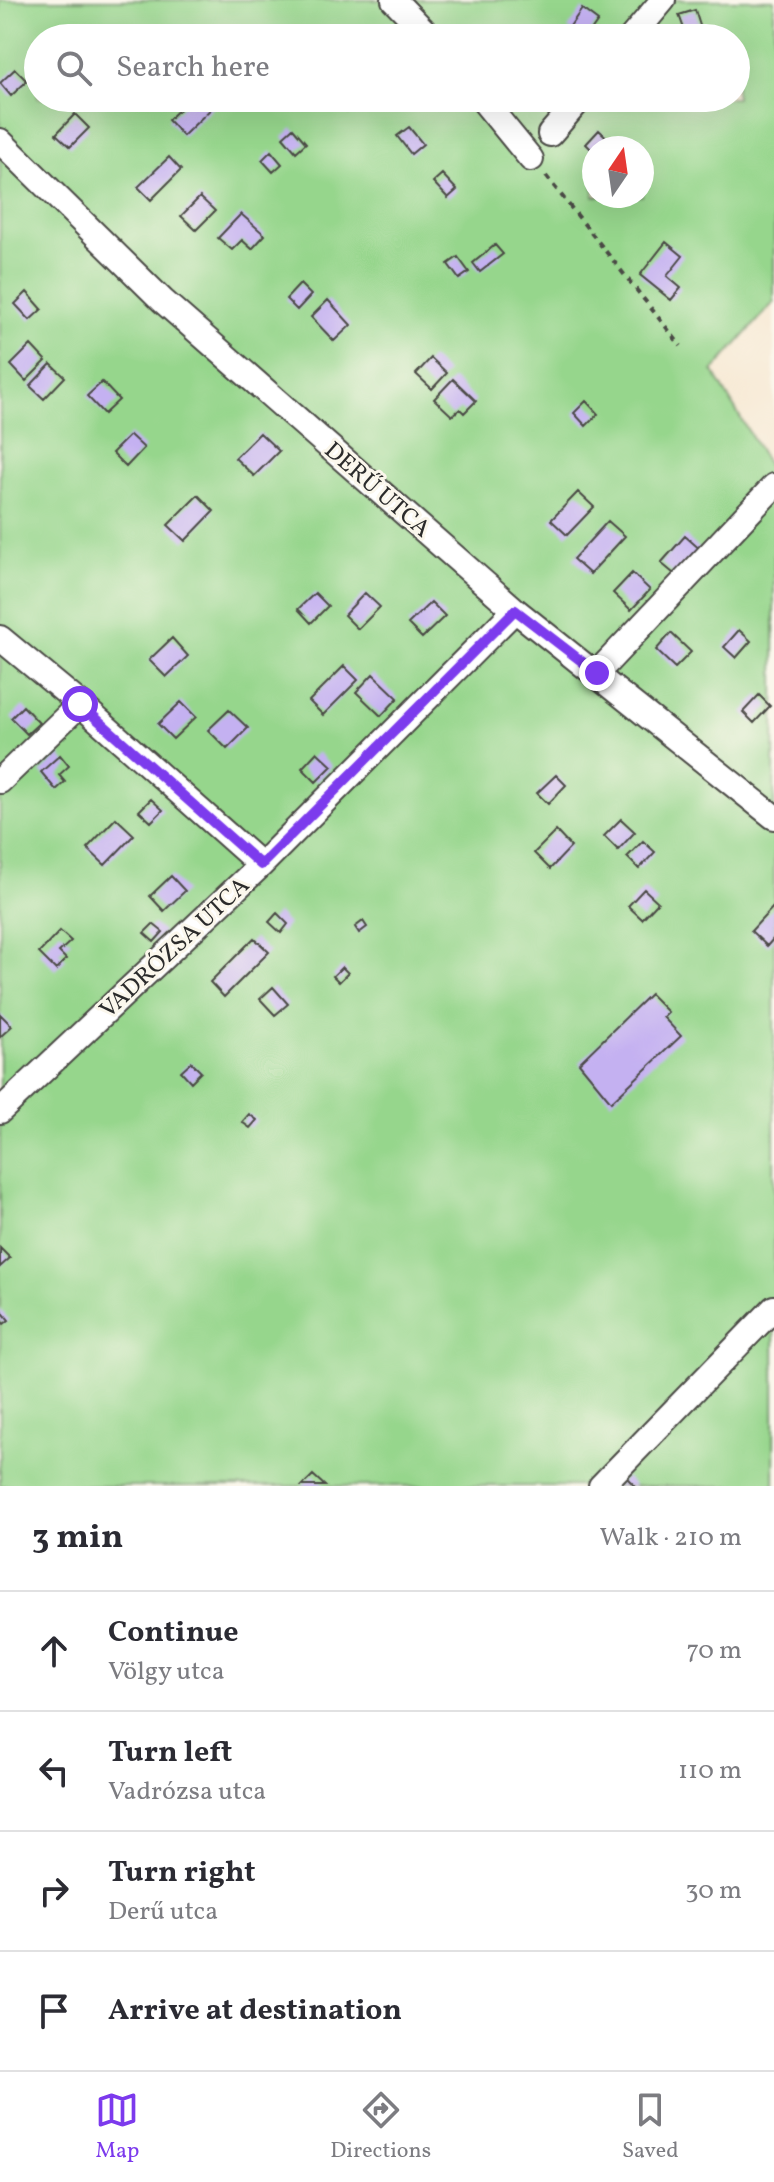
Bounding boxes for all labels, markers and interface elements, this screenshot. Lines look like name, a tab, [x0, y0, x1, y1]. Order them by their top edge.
search box	[24, 24, 750, 112]
icon: search	[52, 46, 96, 90]
text: Search here	[116, 47, 270, 89]
north arrow	[582, 136, 654, 208]
street label: DERŰ UTCA	[316, 435, 438, 547]
route end	[579, 655, 615, 691]
route start	[62, 686, 98, 722]
street label: VADRÓZSA UTCA	[93, 870, 258, 1027]
text: 3 min	[32, 1515, 123, 1562]
text: Walk · 210 m	[599, 1520, 742, 1556]
text: Continue	[108, 1612, 239, 1654]
icon: ahead	[32, 1629, 76, 1673]
text: 70 m	[687, 1633, 742, 1669]
text: Völgy utca	[108, 1654, 225, 1690]
text: Turn left	[108, 1732, 232, 1774]
icon: left	[32, 1749, 76, 1793]
text: 110 m	[678, 1753, 742, 1789]
text: Vadrózsa utca	[108, 1774, 266, 1810]
text: Turn right	[108, 1852, 256, 1894]
icon: right	[32, 1869, 76, 1913]
text: 30 m	[685, 1873, 742, 1909]
text: Derű utca	[108, 1894, 218, 1930]
icon: arrive	[32, 1989, 76, 2033]
text: Arrive at destination	[108, 1990, 402, 2032]
tab: Map	[95, 2088, 139, 2167]
tab: Directions	[330, 2088, 431, 2167]
tab: Saved	[622, 2088, 679, 2167]

